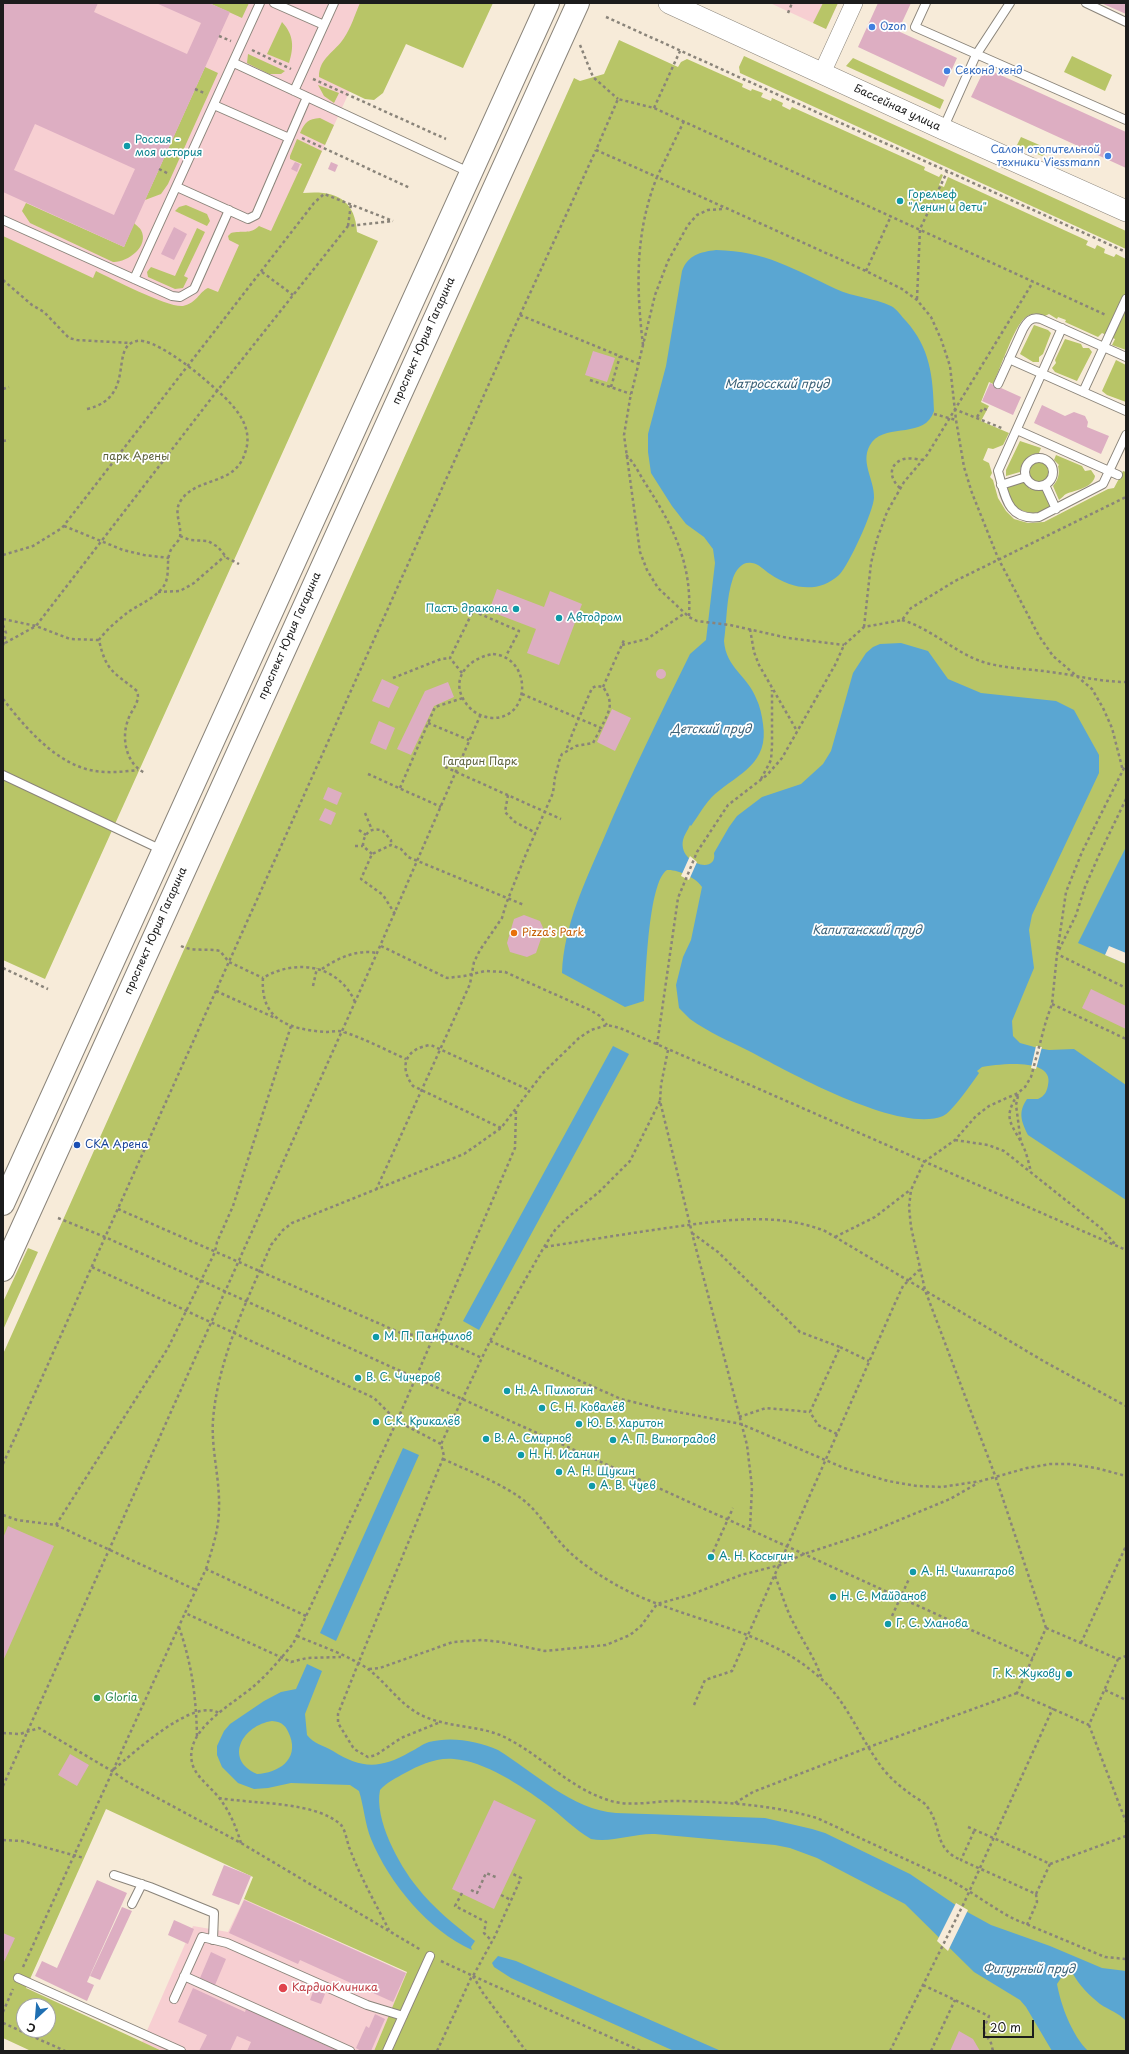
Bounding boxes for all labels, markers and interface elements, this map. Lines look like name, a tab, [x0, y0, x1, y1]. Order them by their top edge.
place label: Ozon	[880, 20, 906, 34]
marker: Ozon	[867, 22, 877, 32]
place label: Секонд хенд	[955, 64, 1023, 78]
marker: Секонд хенд	[942, 66, 952, 76]
street label: Бассейная улица	[851, 82, 943, 134]
place label: Россия - моя история	[135, 133, 202, 159]
marker: Россия - моя история	[122, 141, 132, 151]
place label: Салон отопительной техники Viessmann	[990, 143, 1100, 169]
marker: Салон отопительной техники Viessmann	[1103, 151, 1113, 161]
place label: Горельеф "Ленин и дети"	[908, 188, 987, 214]
marker: Горельеф "Ленин и дети"	[895, 196, 905, 206]
street label: проспект Юрия Гагарина	[390, 275, 458, 407]
water label: Матросский пруд	[725, 378, 829, 392]
park label: парк Арены	[103, 450, 169, 464]
street label: проспект Юрия Гагарина	[256, 570, 324, 702]
place label: Пасть дракона	[426, 602, 508, 616]
marker: Пасть дракона	[511, 604, 521, 614]
place label: Автодром	[567, 611, 622, 625]
marker: Автодром	[554, 613, 564, 623]
water label: Детский пруд	[671, 723, 751, 737]
park label: Гагарин Парк	[443, 755, 517, 769]
street label: проспект Юрия Гагарина	[122, 865, 190, 997]
water label: Капитанский пруд	[812, 924, 922, 938]
place label: Pizza's Park	[522, 926, 584, 940]
marker: Pizza's Park	[509, 928, 519, 938]
place label: СКА Арена	[85, 1138, 148, 1152]
marker: СКА Арена	[72, 1140, 82, 1150]
place label: М. П. Панфилов	[384, 1330, 472, 1344]
marker: М. П. Панфилов	[371, 1332, 381, 1342]
place label: В. С. Чичеров	[366, 1371, 440, 1385]
marker: В. С. Чичеров	[353, 1373, 363, 1383]
place label: Н. А. Пилюгин	[515, 1384, 593, 1398]
marker: Н. А. Пилюгин	[502, 1386, 512, 1396]
place label: С. Н. Ковалёв	[550, 1401, 625, 1415]
marker: С. Н. Ковалёв	[537, 1403, 547, 1413]
place label: С.К. Крикалёв	[384, 1415, 460, 1429]
marker: С.К. Крикалёв	[371, 1417, 381, 1427]
place label: Ю. Б. Харитон	[587, 1417, 664, 1431]
marker: Ю. Б. Харитон	[574, 1419, 584, 1429]
place label: В. А. Смирнов	[494, 1432, 571, 1446]
place label: А. П. Виноградов	[621, 1433, 716, 1447]
marker: В. А. Смирнов	[481, 1434, 491, 1444]
marker: А. П. Виноградов	[608, 1435, 618, 1445]
place label: Н. Н. Исанин	[529, 1448, 600, 1462]
marker: Н. Н. Исанин	[516, 1450, 526, 1460]
place label: А. Н. Щукин	[567, 1465, 635, 1479]
marker: А. Н. Щукин	[554, 1467, 564, 1477]
place label: А. В. Чуев	[600, 1479, 656, 1493]
marker: А. В. Чуев	[587, 1481, 597, 1491]
place label: А. Н. Косыгин	[719, 1550, 794, 1564]
marker: А. Н. Косыгин	[706, 1552, 716, 1562]
place label: А. Н. Чилингаров	[921, 1565, 1014, 1579]
marker: А. Н. Чилингаров	[908, 1567, 918, 1577]
place label: Н. С. Майданов	[841, 1590, 926, 1604]
marker: Н. С. Майданов	[828, 1592, 838, 1602]
place label: Г. С. Уланова	[896, 1617, 968, 1631]
marker: Г. С. Уланова	[883, 1619, 893, 1629]
place label: Г. К. Жукову	[992, 1667, 1061, 1681]
marker: Г. К. Жукову	[1064, 1669, 1074, 1679]
place label: Gloria	[105, 1691, 138, 1705]
marker: Gloria	[92, 1693, 102, 1703]
water label: Фигурный пруд	[983, 1963, 1075, 1977]
place label: КардиоКлиника	[292, 1981, 378, 1995]
marker: КардиоКлиника	[277, 1982, 289, 1994]
north arrow	[16, 1998, 56, 2038]
scale bar	[985, 2012, 1036, 2038]
text: 20 m	[990, 2018, 1021, 2036]
text: С	[24, 2019, 38, 2038]

